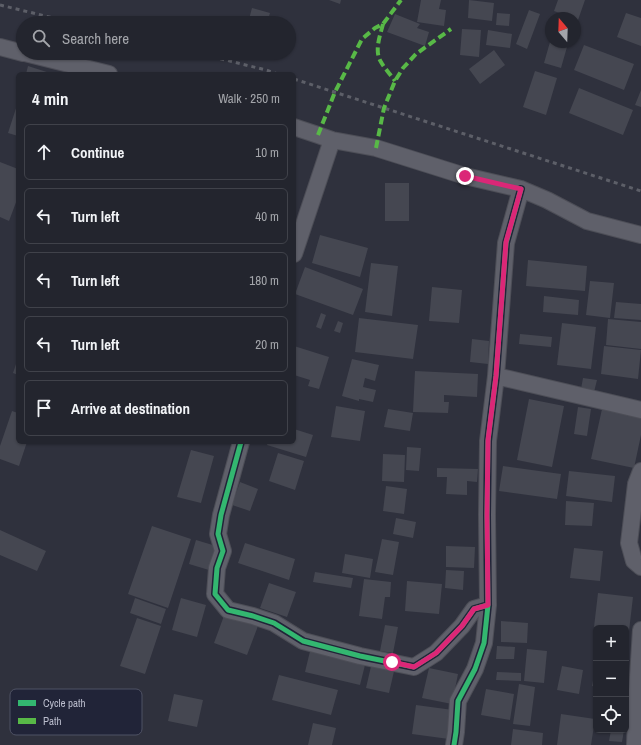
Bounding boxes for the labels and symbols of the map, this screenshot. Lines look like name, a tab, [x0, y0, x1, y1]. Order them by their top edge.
north arrow	[545, 12, 581, 48]
route end	[456, 167, 474, 185]
route start	[383, 653, 401, 671]
legend	[10, 689, 142, 735]
text: Cycle path	[43, 696, 86, 710]
text: Path	[43, 714, 62, 728]

